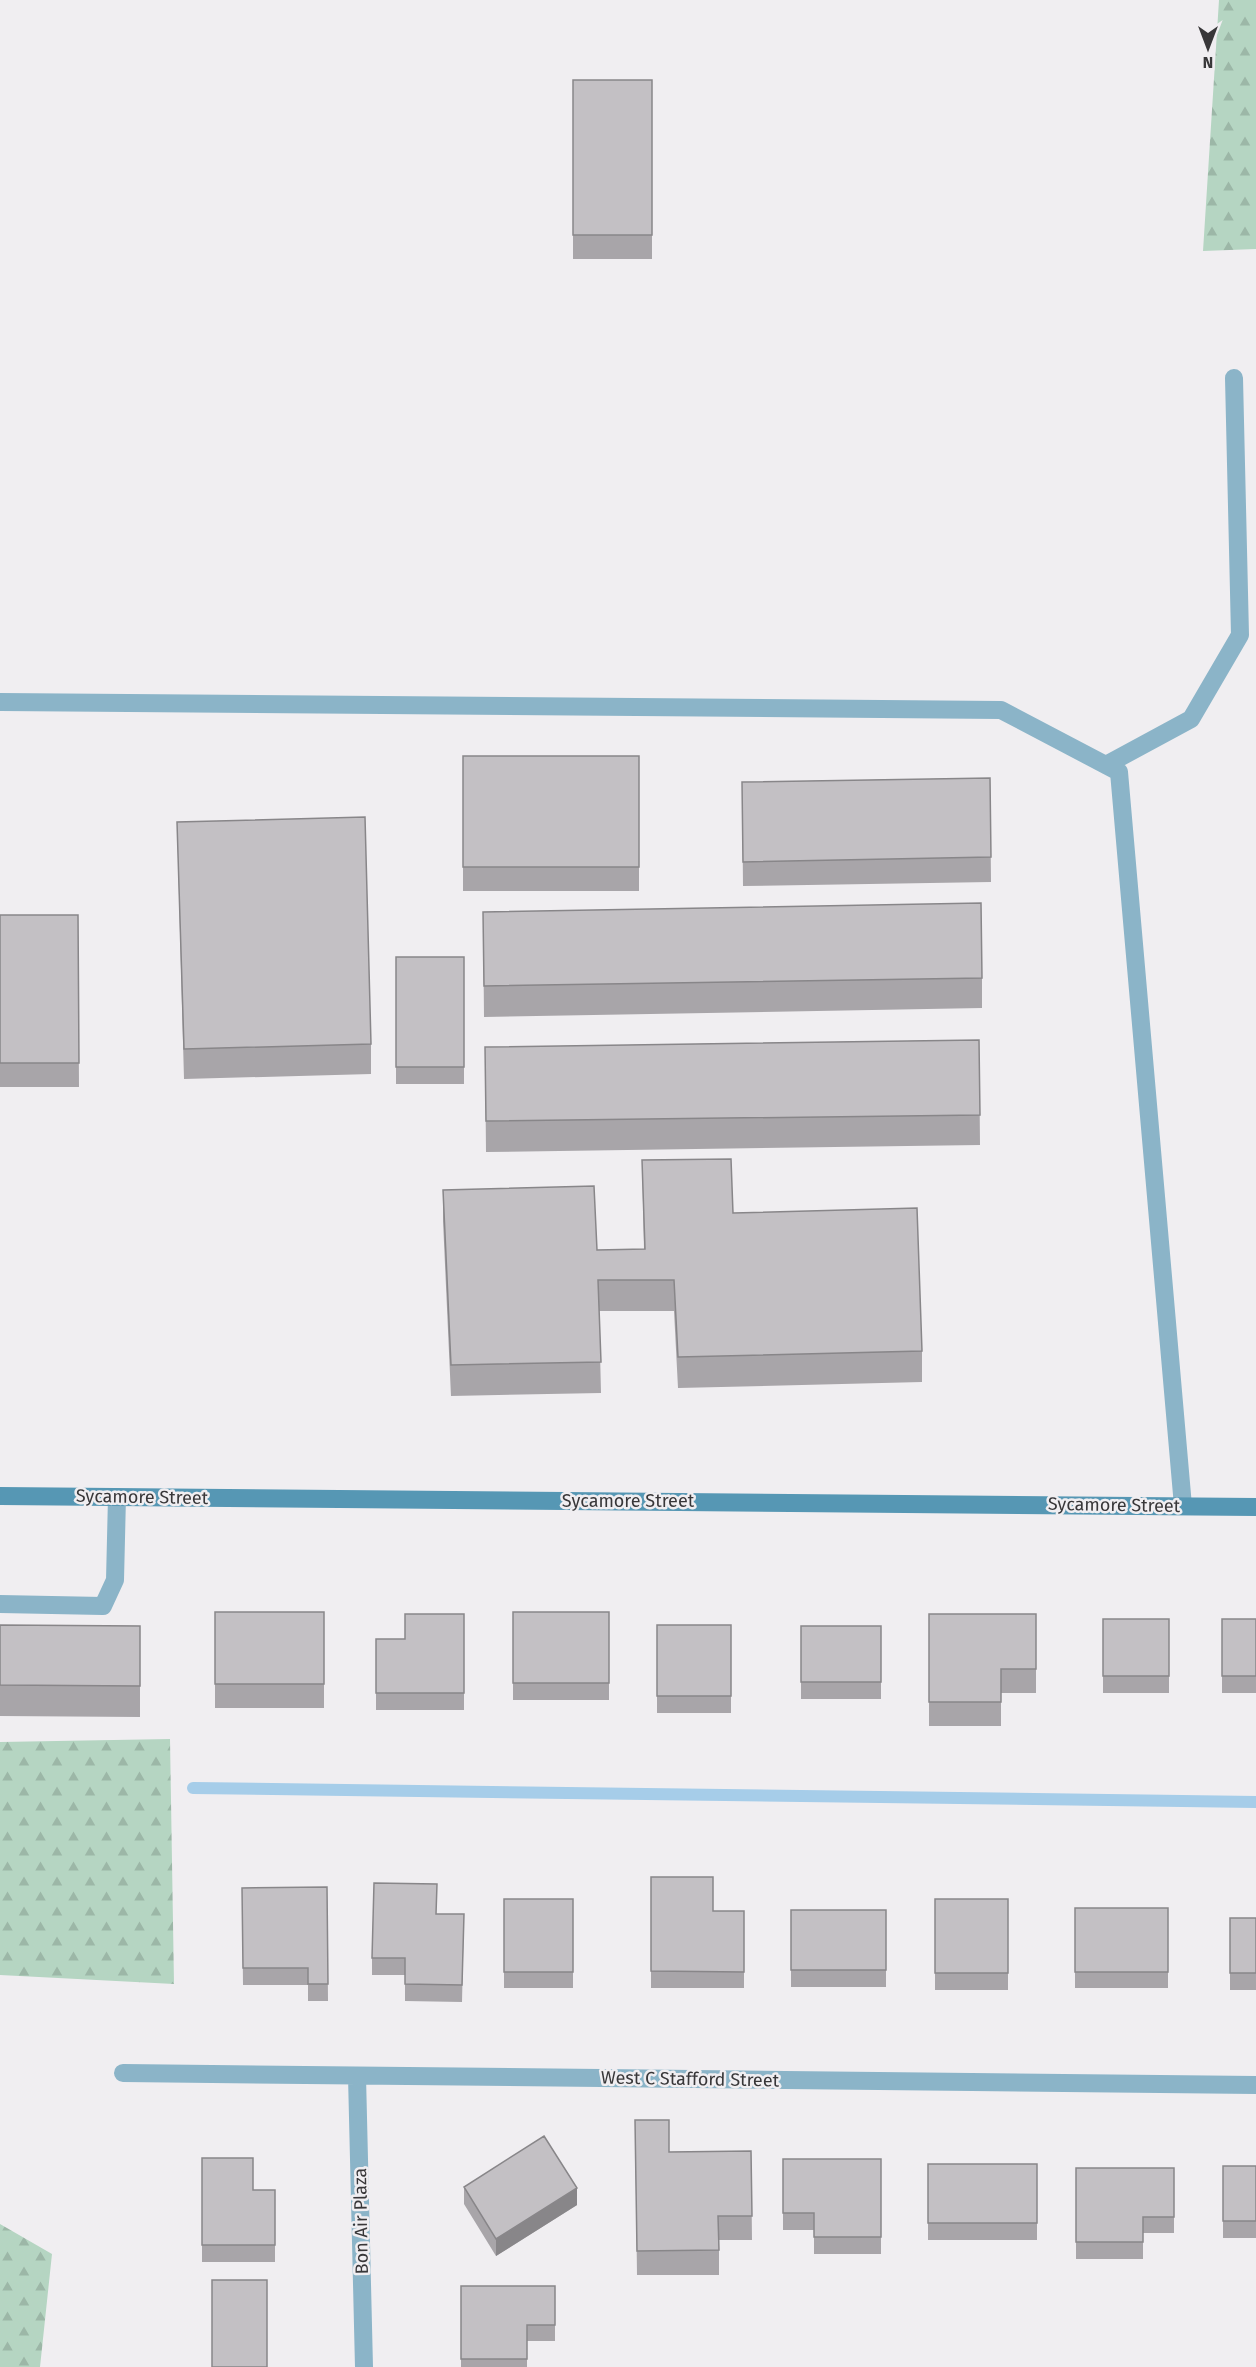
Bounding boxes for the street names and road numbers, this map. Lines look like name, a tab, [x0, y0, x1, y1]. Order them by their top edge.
street label: Sycamore Street	[76, 1485, 209, 1509]
street label: Sycamore Street	[562, 1490, 695, 1512]
street label: Sycamore Street	[1048, 1493, 1181, 1517]
street label: West C Stafford Street	[601, 2066, 780, 2092]
street label: Bon Air Plaza	[349, 2168, 373, 2274]

